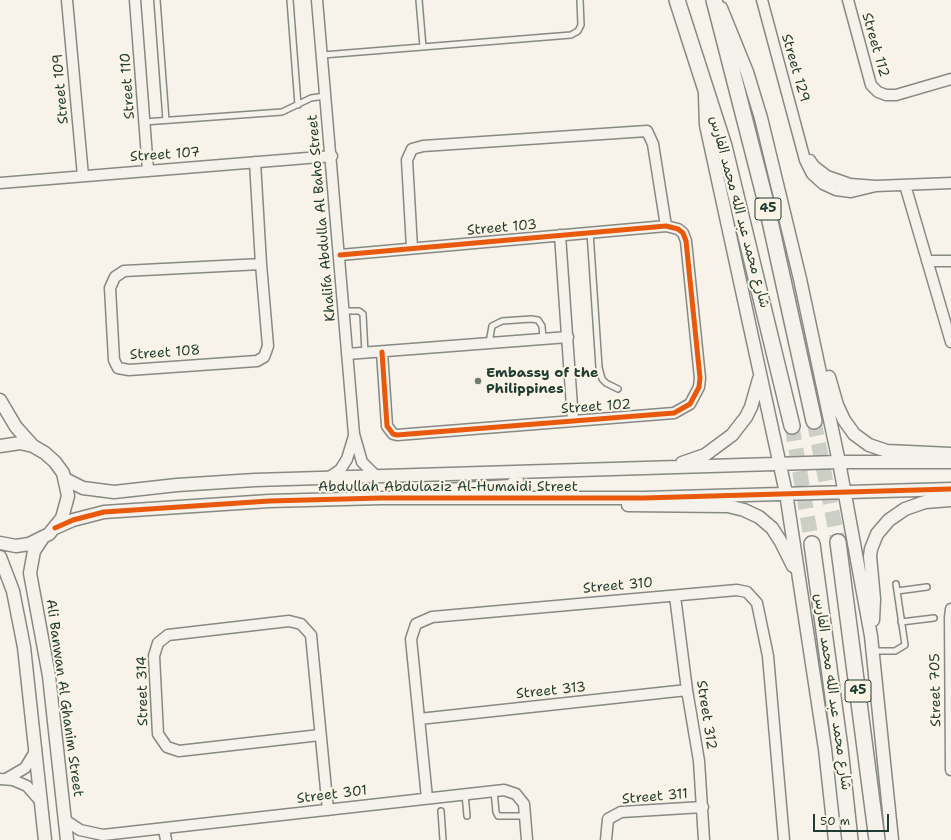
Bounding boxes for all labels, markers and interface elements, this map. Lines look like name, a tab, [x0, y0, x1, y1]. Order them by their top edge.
street label: Street 112	[858, 11, 892, 79]
street label: Street 129	[777, 32, 813, 104]
street label: Street 110	[117, 52, 139, 120]
street label: Street 109	[50, 53, 72, 125]
street label: Khalifa Abdulla Al Baho Street	[305, 114, 339, 322]
street label: شارع محمد عبد الله محمد الفارس	[705, 114, 773, 310]
street label: Street 107	[129, 144, 201, 166]
road number: 45	[755, 198, 781, 220]
street label: Street 103	[466, 217, 538, 239]
street label: Street 108	[129, 342, 201, 364]
place label: Embassy of the Philippines	[486, 365, 598, 398]
marker: Embassy of the Philippines	[473, 376, 483, 386]
street label: Street 102	[560, 396, 632, 418]
street label: Abdullah Abdulaziz Al-Humaidi Street	[318, 479, 578, 495]
street label: Street 310	[582, 575, 654, 597]
street label: شارع محمد عبد الله محمد الفارس	[810, 593, 854, 791]
street label: Ali Banwan Al Ghanim Street	[42, 598, 86, 798]
street label: Street 705	[927, 653, 945, 727]
street label: Street 314	[134, 656, 152, 726]
street label: Street 313	[515, 679, 587, 703]
street label: Street 312	[692, 679, 720, 751]
road number: 45	[845, 680, 871, 702]
street label: Street 301	[296, 782, 368, 808]
street label: Street 311	[621, 786, 689, 808]
scale bar	[815, 806, 891, 832]
text: 50 m	[820, 813, 850, 829]

